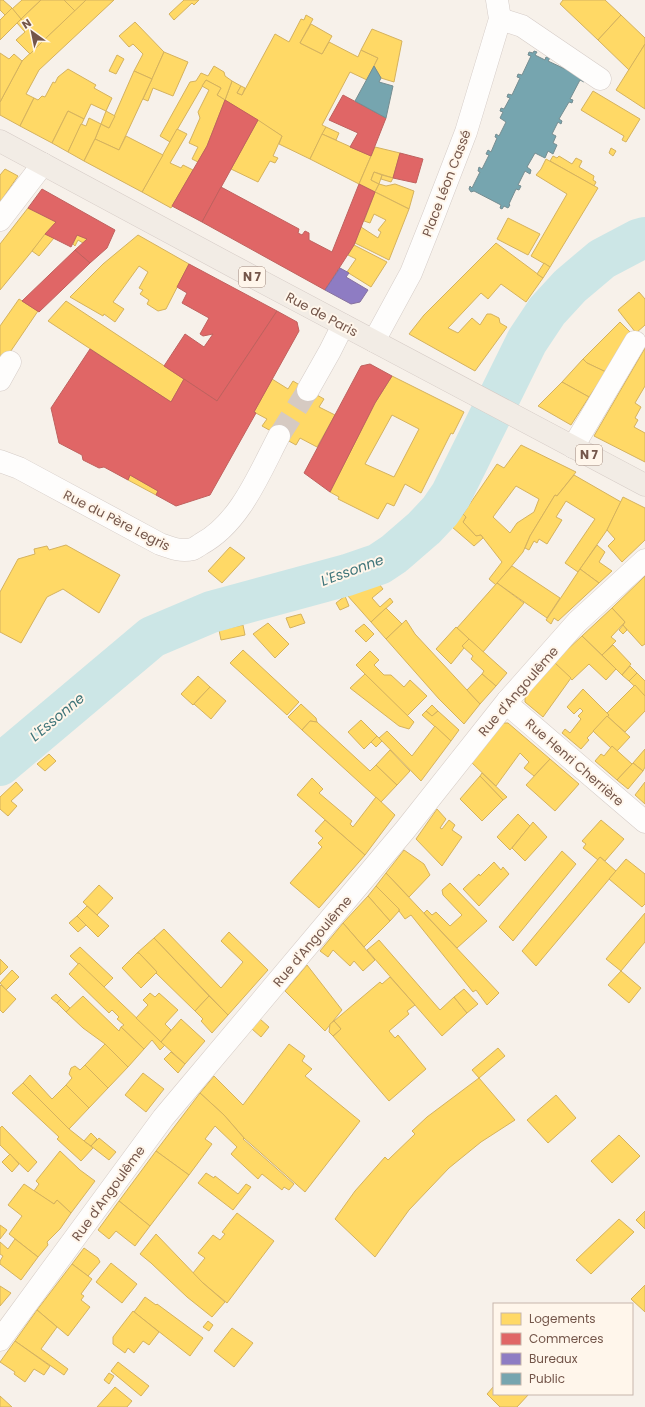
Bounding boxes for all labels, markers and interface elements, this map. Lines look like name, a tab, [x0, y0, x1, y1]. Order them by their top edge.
north arrow	[12, 12, 52, 52]
text: N	[19, 15, 34, 33]
street label: Place Léon Cassé	[417, 127, 476, 239]
road number: N 7	[239, 267, 265, 287]
street label: Rue de Paris	[282, 287, 361, 342]
road number: N 7	[576, 445, 602, 465]
street label: Rue du Père Legris	[60, 485, 174, 556]
water label: L'Essonne	[318, 549, 387, 591]
street label: Rue d'Angoulême	[474, 642, 563, 741]
water label: L'Essonne	[25, 688, 89, 746]
street label: Rue Henri Cherrière	[521, 714, 628, 811]
street label: Rue d'Angoulême	[269, 892, 356, 991]
street label: Rue d'Angoulême	[67, 1142, 150, 1245]
legend	[493, 1303, 633, 1395]
text: Logements	[529, 1310, 596, 1327]
text: Commerces	[529, 1330, 604, 1347]
text: Bureaux	[529, 1350, 578, 1367]
text: Public	[529, 1370, 565, 1387]

